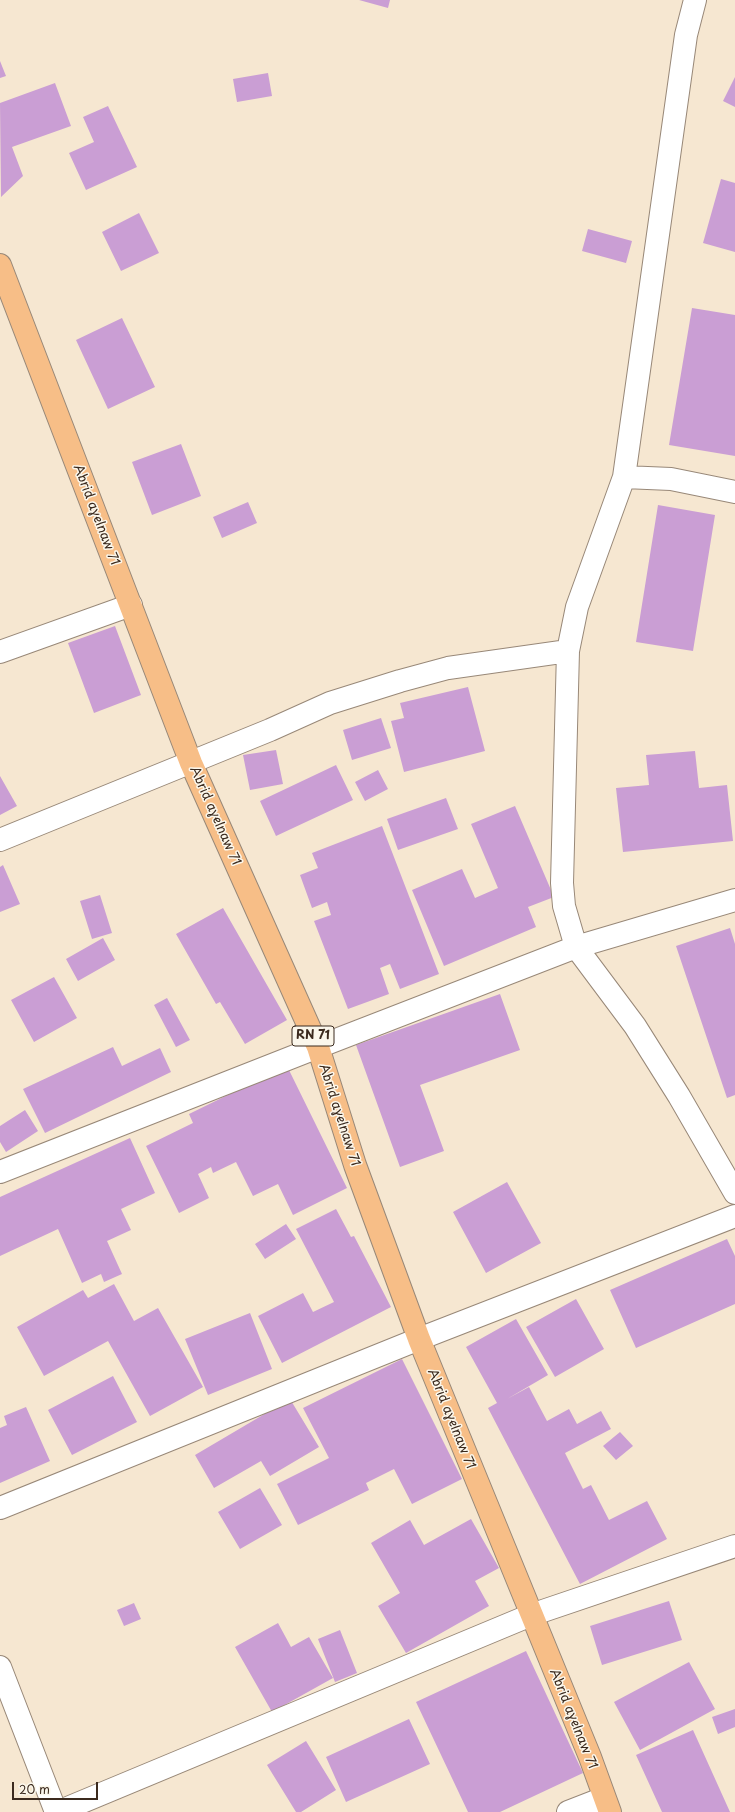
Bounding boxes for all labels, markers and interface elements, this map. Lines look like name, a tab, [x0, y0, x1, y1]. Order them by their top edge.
street label: Abrid aɣelnaw 71	[70, 463, 122, 567]
street label: Abrid aɣelnaw 71	[186, 764, 244, 868]
road number: RN 71	[292, 1026, 334, 1046]
street label: Abrid aɣelnaw 71	[315, 1062, 363, 1168]
street label: Abrid aɣelnaw 71	[424, 1367, 478, 1471]
street label: Abrid aɣelnaw 71	[546, 1667, 600, 1771]
scale bar	[14, 1774, 100, 1800]
text: 20 m	[19, 1780, 50, 1798]

